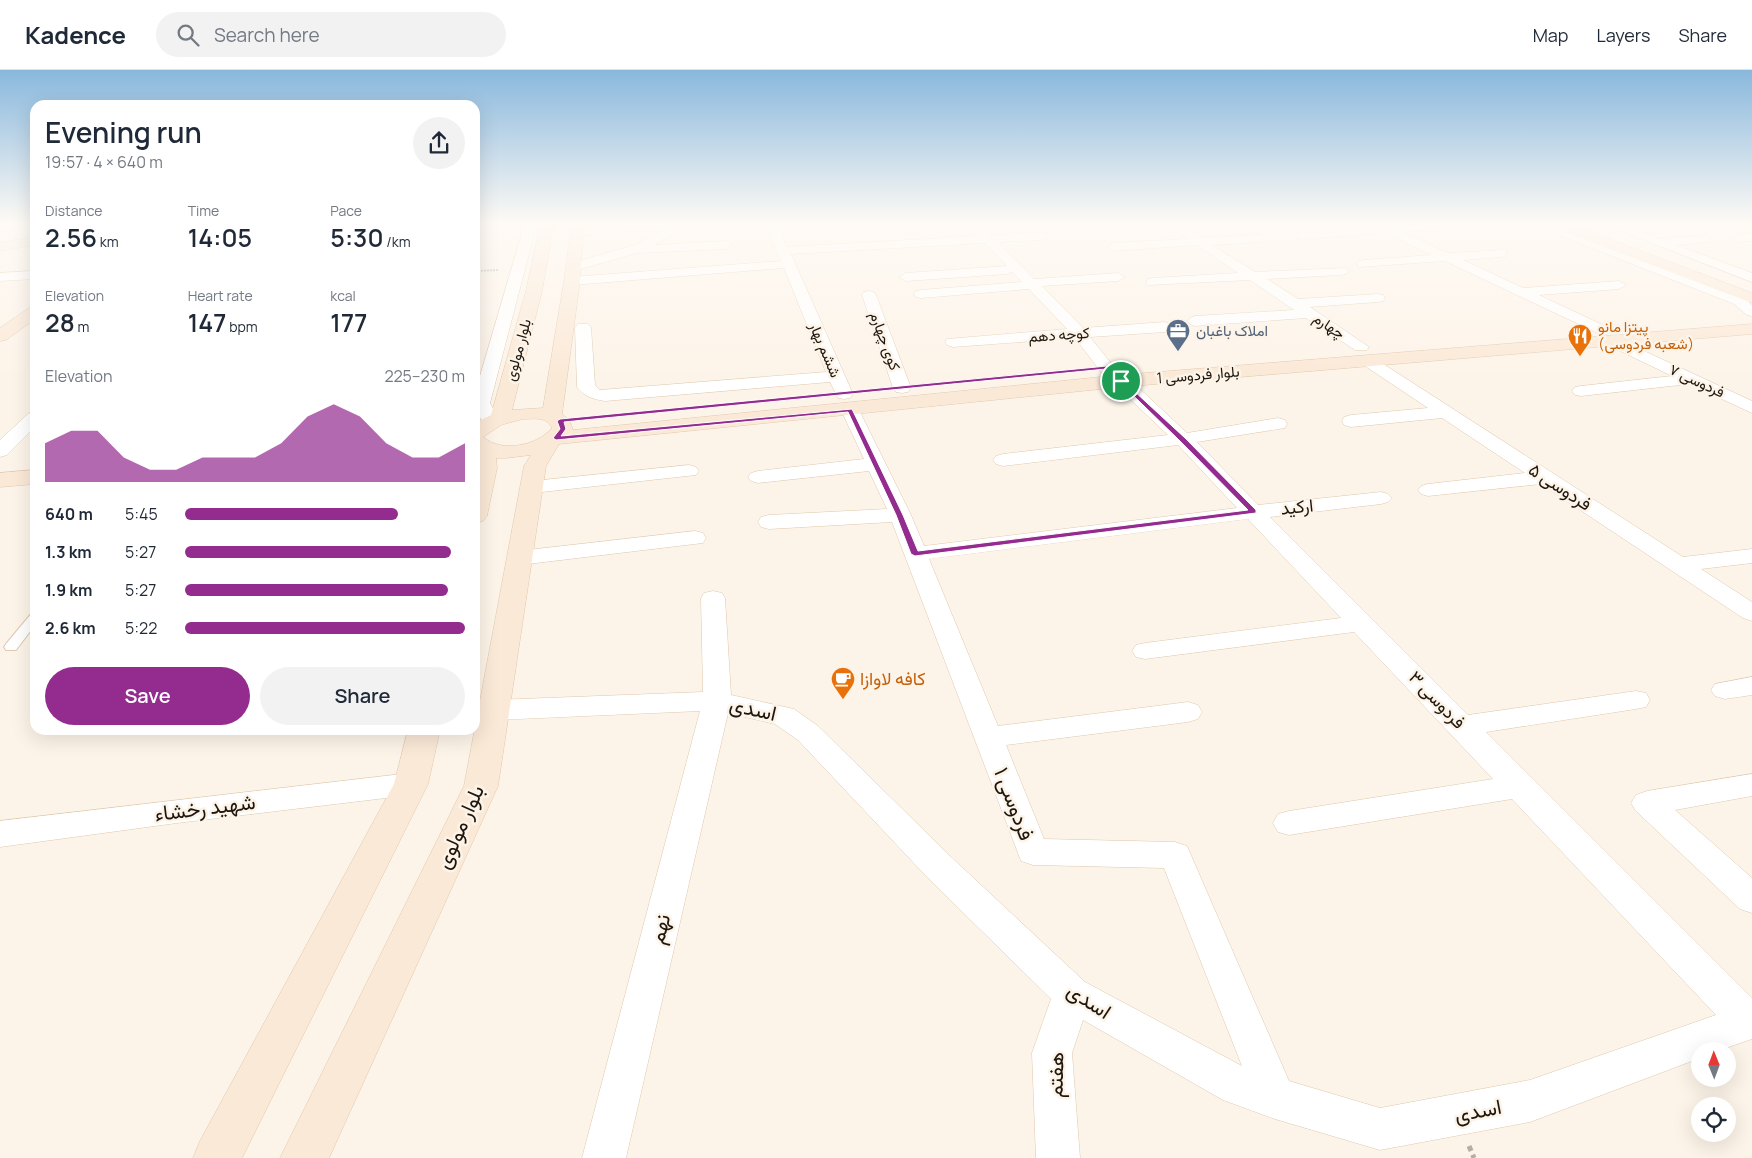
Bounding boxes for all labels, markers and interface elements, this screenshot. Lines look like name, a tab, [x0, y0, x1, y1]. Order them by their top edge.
search box	[156, 12, 506, 57]
text: Kadence	[25, 18, 126, 51]
icon: search	[174, 21, 202, 49]
text: Search here	[214, 22, 320, 48]
text: Map	[1533, 23, 1568, 47]
text: Layers	[1596, 23, 1650, 47]
text: Share	[1678, 23, 1727, 47]
text: Evening run	[45, 113, 202, 151]
button: share	[413, 117, 465, 169]
text: 19:57 · 4 × 640 m	[45, 151, 163, 173]
text: Distance	[45, 201, 102, 220]
text: Time	[188, 201, 219, 220]
text: Pace	[330, 201, 362, 220]
text: 2.56	[45, 220, 97, 255]
text: 14:05	[188, 220, 252, 255]
text: 5:30	[330, 220, 383, 255]
text: km	[97, 232, 119, 251]
text: /km	[383, 232, 411, 251]
text: Elevation	[45, 286, 104, 305]
text: Heart rate	[188, 286, 253, 305]
text: kcal	[330, 286, 356, 305]
text: 28	[45, 305, 75, 340]
text: 147	[188, 305, 226, 340]
text: 177	[330, 305, 367, 340]
street label: چهارم	[1309, 307, 1349, 344]
street label: کوی چهارم	[865, 308, 906, 374]
street label: بلوار مولوی	[499, 316, 536, 383]
place label: پیتزا مانو (شعبه فردوسی)	[1598, 316, 1694, 354]
text: m	[75, 317, 89, 336]
text: bpm	[226, 317, 258, 336]
street label: ششم بهار	[804, 318, 847, 381]
office icon: املاک باغبان	[1165, 318, 1191, 352]
place label: املاک باغبان	[1196, 320, 1268, 341]
street label: کوچه دهم	[1028, 322, 1091, 347]
restaurant icon: پیتزا مانو (شعبه فردوسی)	[1567, 323, 1593, 357]
street label: فردوسی ۷	[1666, 359, 1728, 403]
pin	[1100, 360, 1142, 402]
street label: بلوار فردوسی 1	[1156, 360, 1240, 389]
text: Elevation	[45, 365, 113, 387]
text: 225–230 m	[384, 365, 465, 387]
icon: arrive	[1107, 367, 1135, 395]
street label: فردوسی ۵	[1524, 457, 1597, 515]
street label: ارکید	[1279, 492, 1314, 520]
text: 640 m	[45, 503, 93, 525]
text: 5:45	[125, 503, 158, 525]
text: 1.3 km	[45, 541, 92, 563]
text: 5:27	[125, 541, 156, 563]
text: 1.9 km	[45, 579, 92, 601]
text: 5:27	[125, 579, 156, 601]
text: 2.6 km	[45, 617, 96, 639]
text: 5:22	[125, 617, 157, 639]
street label: فردوسی ۳	[1404, 665, 1471, 733]
cafe icon: کافه لاوازا	[830, 666, 856, 700]
place label: کافه لاوازا	[860, 666, 925, 690]
button: Save	[45, 667, 250, 725]
button: Share	[260, 667, 465, 725]
street label: اسدی	[727, 689, 779, 727]
street label: فردوسی ۱	[988, 763, 1042, 844]
street label: بلوار مولوی	[428, 780, 490, 873]
street label: شهید رخشاء	[153, 787, 257, 827]
street label: نهم	[642, 911, 677, 947]
street label: اسدی	[1062, 976, 1117, 1025]
north arrow	[1691, 1042, 1736, 1088]
map controls	[1691, 1042, 1736, 1142]
street label: هفتم	[1041, 1052, 1070, 1098]
street label: اسدی	[1452, 1092, 1504, 1128]
button: locate	[1691, 1097, 1736, 1142]

